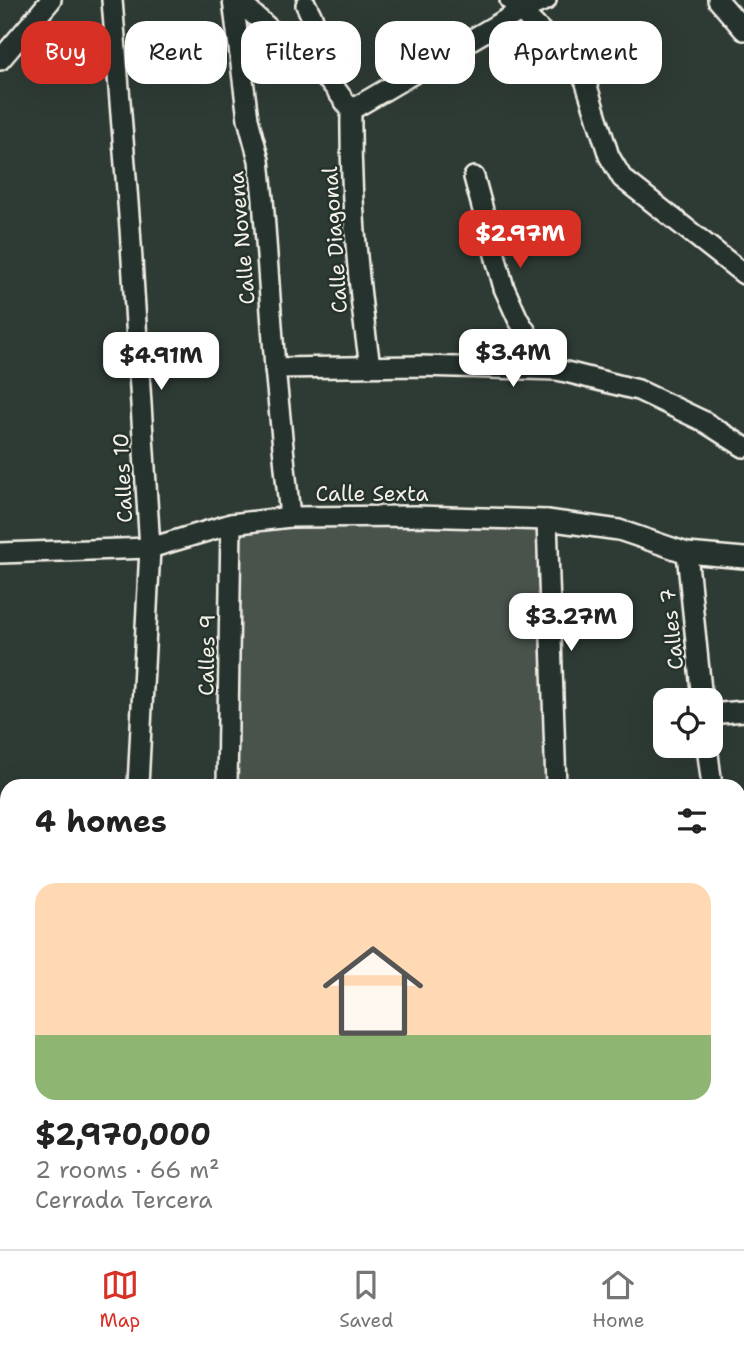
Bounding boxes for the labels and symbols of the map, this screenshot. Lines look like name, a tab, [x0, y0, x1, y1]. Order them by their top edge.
street label: Calle Diagonal	[316, 165, 354, 314]
street label: Calle Novena	[222, 170, 262, 306]
pin: $2.97M	[463, 210, 577, 270]
pin: $3.4M	[464, 330, 562, 389]
pin: $4.91M	[104, 332, 218, 392]
street label: Calles 10	[107, 432, 139, 524]
street label: Calle Sexta	[315, 480, 429, 508]
street label: Calles 7	[654, 587, 690, 671]
pin: $3.27M	[514, 594, 628, 653]
street label: Calles 9	[192, 614, 222, 696]

